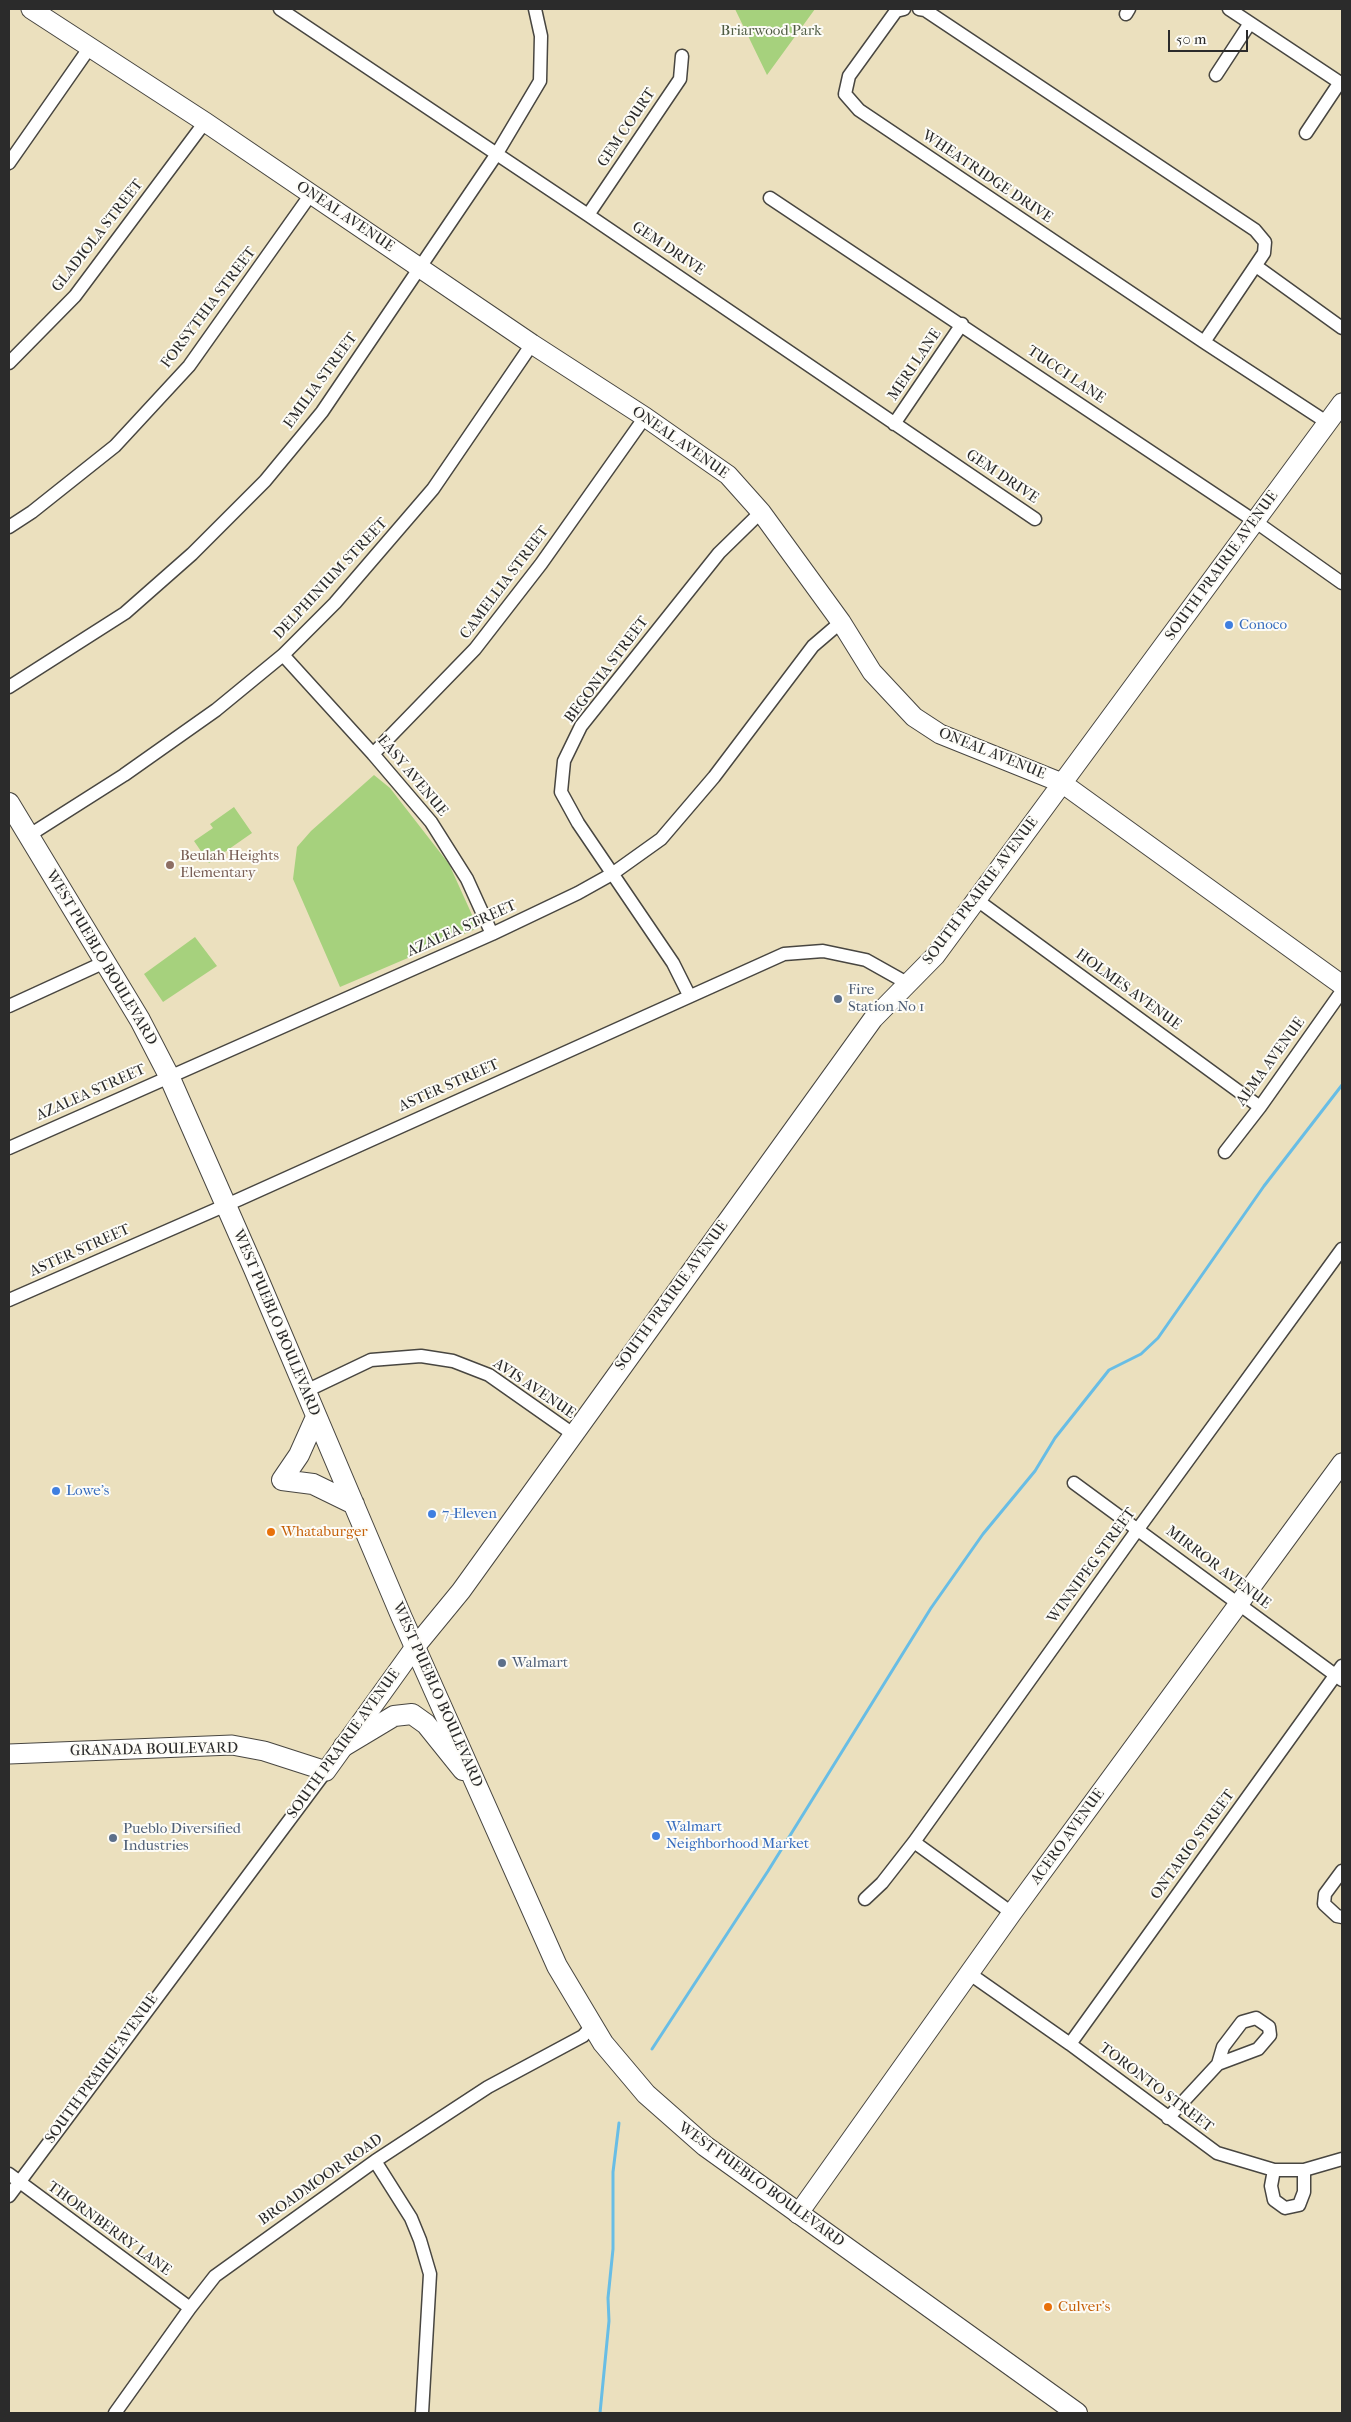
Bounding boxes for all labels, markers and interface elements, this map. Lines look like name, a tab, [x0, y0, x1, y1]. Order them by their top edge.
scale bar	[1171, 20, 1251, 52]
park label: Briarwood Park	[720, 22, 822, 40]
text: 50 m	[1176, 30, 1206, 48]
street label: GEM COURT	[594, 85, 660, 171]
street label: WHEATRIDGE DRIVE	[918, 127, 1056, 227]
street label: GLADIOLA STREET	[49, 176, 147, 296]
street label: ONEAL AVENUE	[293, 178, 397, 256]
street label: GEM DRIVE	[628, 218, 708, 280]
street label: FORSYTHIA STREET	[158, 244, 260, 372]
street label: MERI LANE	[885, 326, 945, 404]
street label: EMILIA STREET	[280, 330, 362, 432]
street label: TUCCI LANE	[1023, 342, 1109, 408]
street label: ONEAL AVENUE	[628, 403, 732, 483]
street label: GEM DRIVE	[962, 446, 1042, 508]
street label: SOUTH PRAIRIE AVENUE	[1162, 488, 1282, 644]
street label: DELPHINIUM STREET	[270, 515, 392, 643]
street label: CAMELLIA STREET	[457, 523, 553, 643]
street label: BEGONIA STREET	[561, 613, 653, 727]
place label: Conoco	[1239, 616, 1287, 634]
marker: Conoco	[1223, 619, 1235, 631]
street label: ONEAL AVENUE	[936, 724, 1048, 784]
street label: EASY AVENUE	[373, 732, 451, 820]
street label: SOUTH PRAIRIE AVENUE	[919, 813, 1043, 969]
place label: Beulah Heights Elementary	[180, 847, 279, 882]
marker: Beulah Heights Elementary	[164, 859, 176, 871]
street label: WEST PUEBLO BOULEVARD	[42, 867, 160, 1049]
street label: AZALEA STREET	[404, 897, 520, 961]
street label: HOLMES AVENUE	[1072, 946, 1184, 1034]
place label: Fire Station No 1	[848, 981, 924, 1016]
marker: Fire Station No 1	[832, 993, 844, 1005]
street label: ALMA AVENUE	[1233, 1014, 1309, 1110]
street label: ASTER STREET	[396, 1056, 502, 1116]
street label: AZALEA STREET	[33, 1061, 149, 1125]
street label: SOUTH PRAIRIE AVENUE	[612, 1218, 732, 1374]
street label: ASTER STREET	[27, 1221, 133, 1281]
street label: WEST PUEBLO BOULEVARD	[228, 1227, 324, 1419]
street label: AVIS AVENUE	[489, 1355, 579, 1423]
place label: Lowe's	[66, 1482, 109, 1500]
marker: Lowe's	[50, 1485, 62, 1497]
place label: 7-Eleven	[442, 1505, 497, 1523]
street label: WINNIPEG STREET	[1044, 1505, 1140, 1627]
marker: 7-Eleven	[426, 1508, 438, 1520]
place label: Whataburger	[281, 1523, 368, 1541]
street label: MIRROR AVENUE	[1162, 1523, 1274, 1613]
marker: Whataburger	[265, 1526, 277, 1538]
street label: WEST PUEBLO BOULEVARD	[388, 1600, 486, 1790]
place label: Walmart	[512, 1654, 568, 1672]
marker: Walmart	[496, 1657, 508, 1669]
street label: SOUTH PRAIRIE AVENUE	[284, 1666, 404, 1822]
street label: GRANADA BOULEVARD	[70, 1740, 238, 1760]
street label: ACERO AVENUE	[1027, 1786, 1109, 1888]
street label: ONTARIO STREET	[1147, 1787, 1239, 1903]
place label: Walmart Neighborhood Market	[666, 1818, 809, 1853]
place label: Pueblo Diversified Industries	[123, 1820, 241, 1855]
marker: Walmart Neighborhood Market	[650, 1830, 662, 1842]
marker: Pueblo Diversified Industries	[107, 1832, 119, 1844]
street label: SOUTH PRAIRIE AVENUE	[42, 1991, 162, 2147]
street label: TORONTO STREET	[1096, 2039, 1216, 2137]
street label: WEST PUEBLO BOULEVARD	[674, 2119, 848, 2251]
street label: BROADMOOR ROAD	[256, 2130, 386, 2230]
street label: THORNBERRY LANE	[44, 2178, 174, 2280]
place label: Culver's	[1058, 2298, 1110, 2316]
marker: Culver's	[1042, 2301, 1054, 2313]

